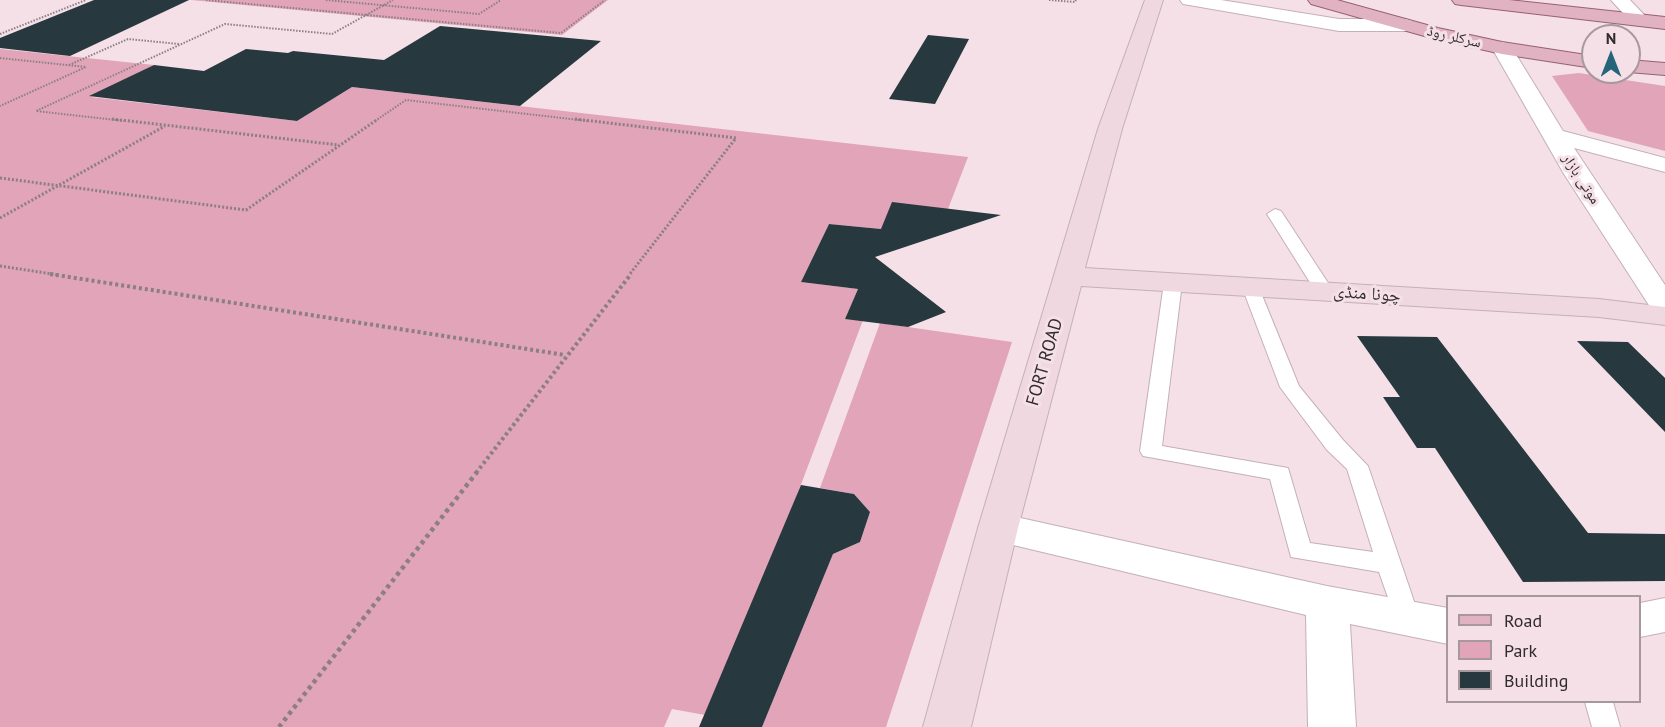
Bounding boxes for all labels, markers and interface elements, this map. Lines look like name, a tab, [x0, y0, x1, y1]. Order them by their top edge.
street label: سرکلر روڈ	[1425, 22, 1483, 52]
north arrow	[1581, 24, 1641, 84]
text: N	[1606, 28, 1616, 48]
street label: موتی بازار	[1558, 150, 1604, 208]
street label: چونا منڈی	[1333, 281, 1401, 307]
street label: FORT ROAD	[1022, 316, 1068, 408]
legend	[1446, 595, 1641, 703]
text: Road	[1504, 609, 1542, 632]
text: Park	[1504, 639, 1537, 662]
text: Building	[1504, 669, 1568, 692]

